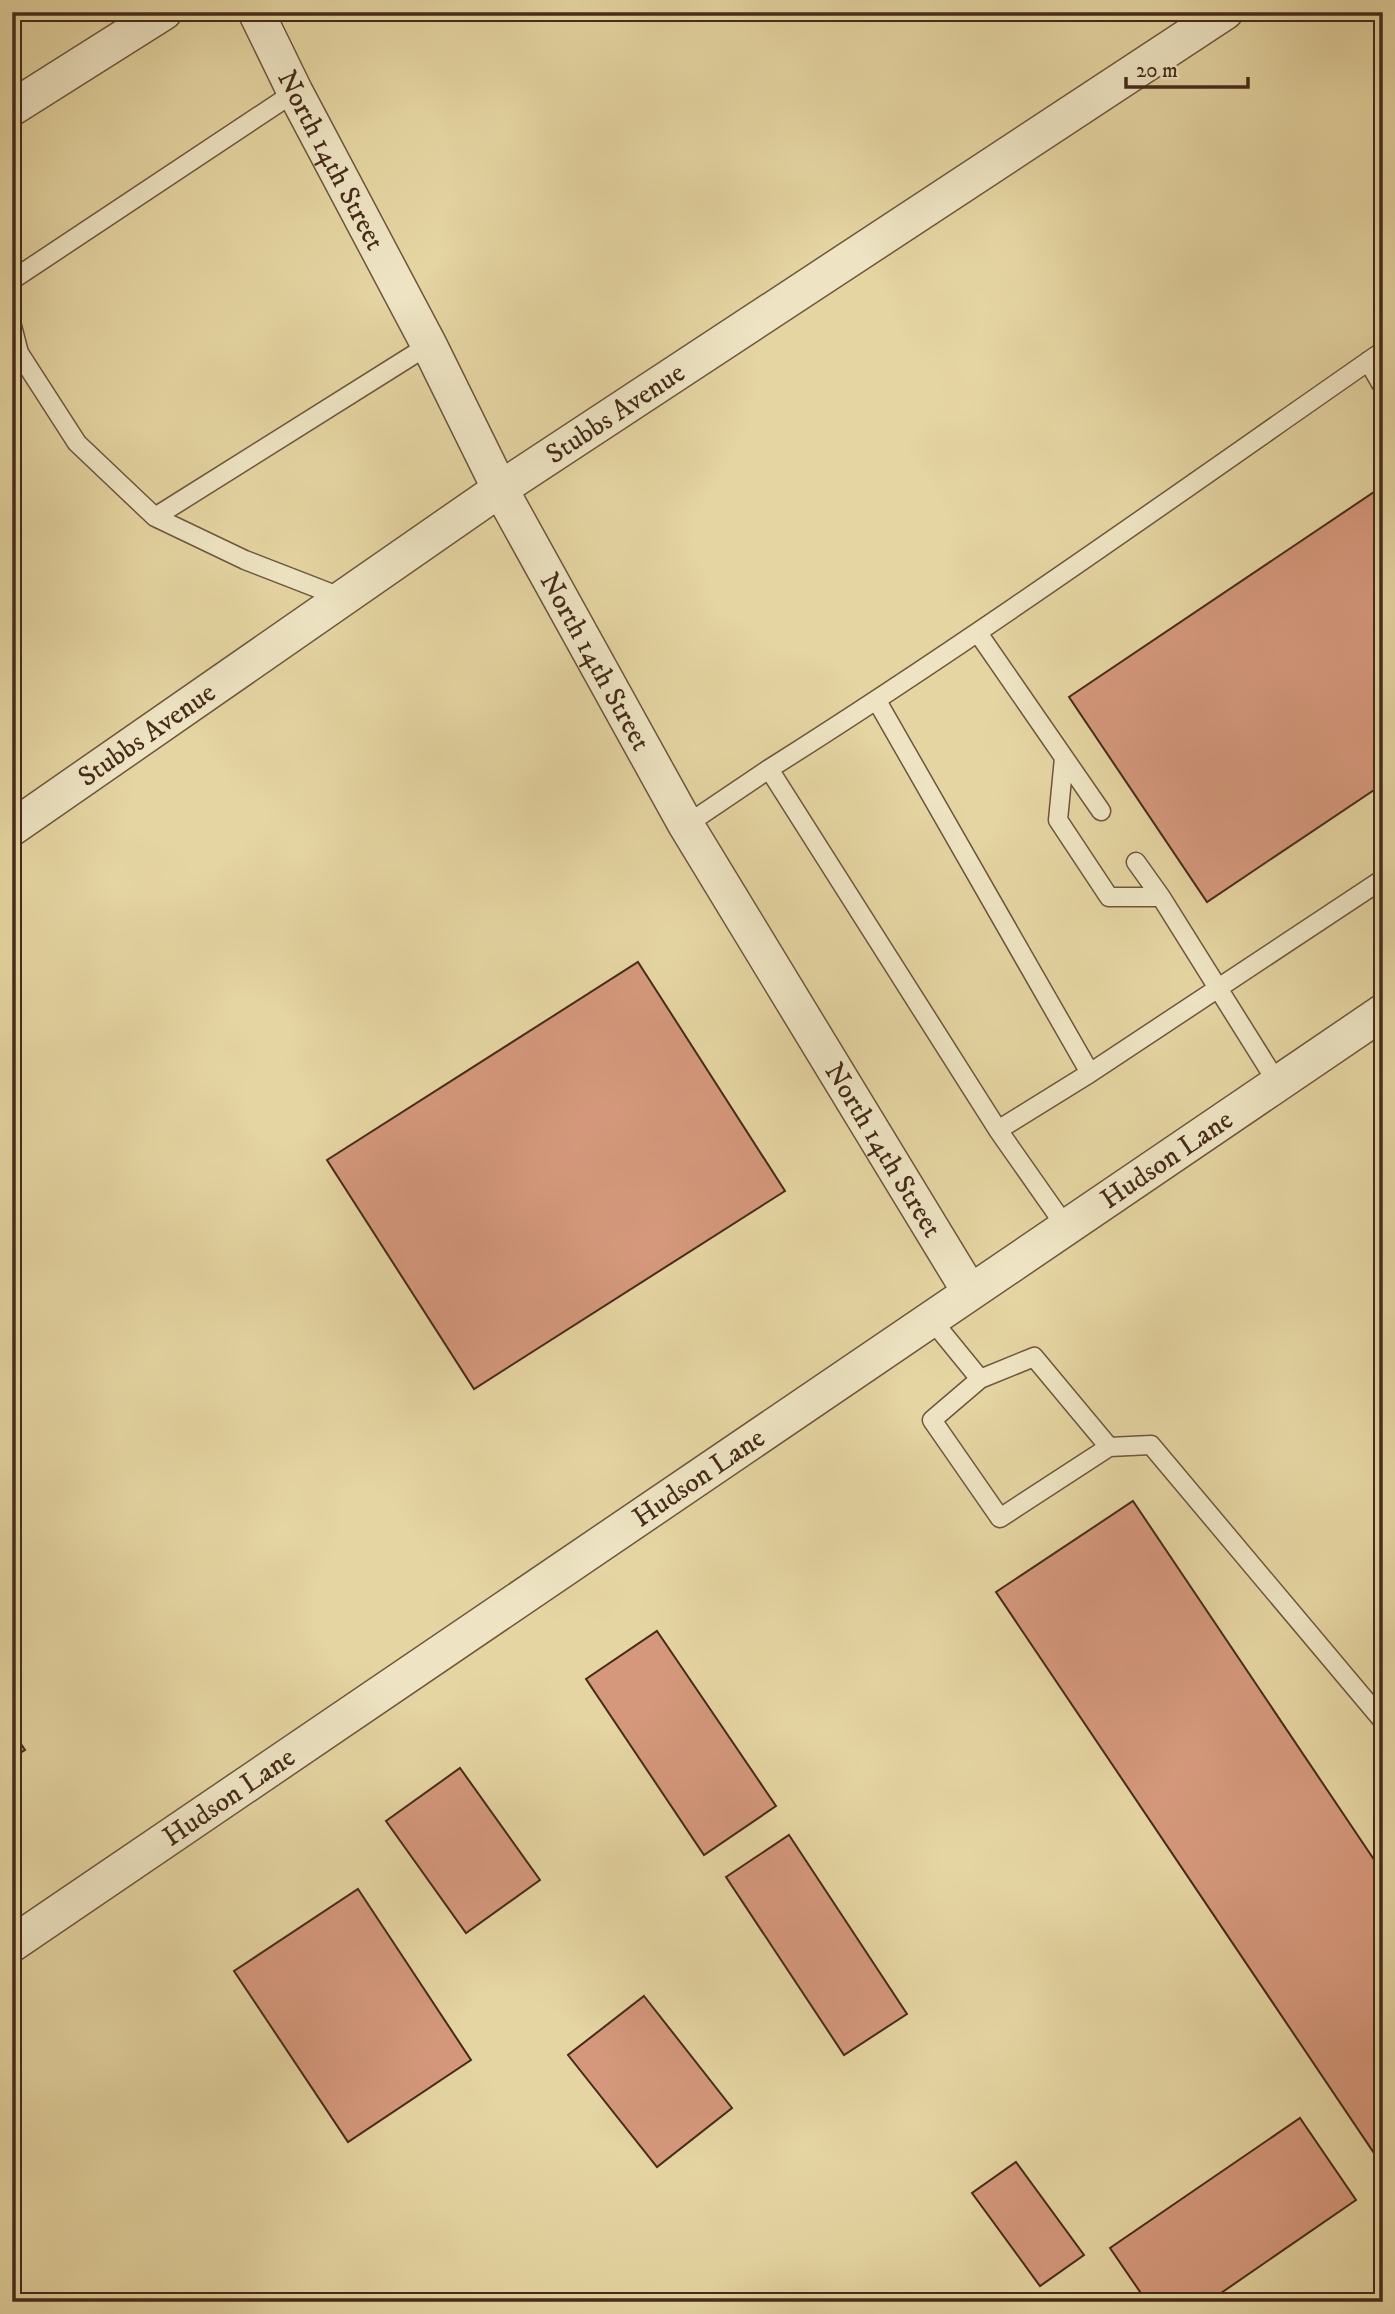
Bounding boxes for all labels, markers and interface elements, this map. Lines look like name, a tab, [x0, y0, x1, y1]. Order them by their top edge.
scale bar	[1126, 46, 1248, 90]
text: 20 m	[1136, 58, 1178, 84]
street label: North 14th Street	[270, 64, 393, 256]
street label: Stubbs Avenue	[539, 355, 691, 472]
street label: North 14th Street	[532, 566, 659, 757]
street label: Stubbs Avenue	[71, 675, 222, 794]
street label: North 14th Street	[817, 1056, 950, 1244]
street label: Hudson Lane	[1094, 1102, 1239, 1217]
street label: Hudson Lane	[626, 1420, 771, 1535]
street label: Hudson Lane	[156, 1739, 302, 1854]

